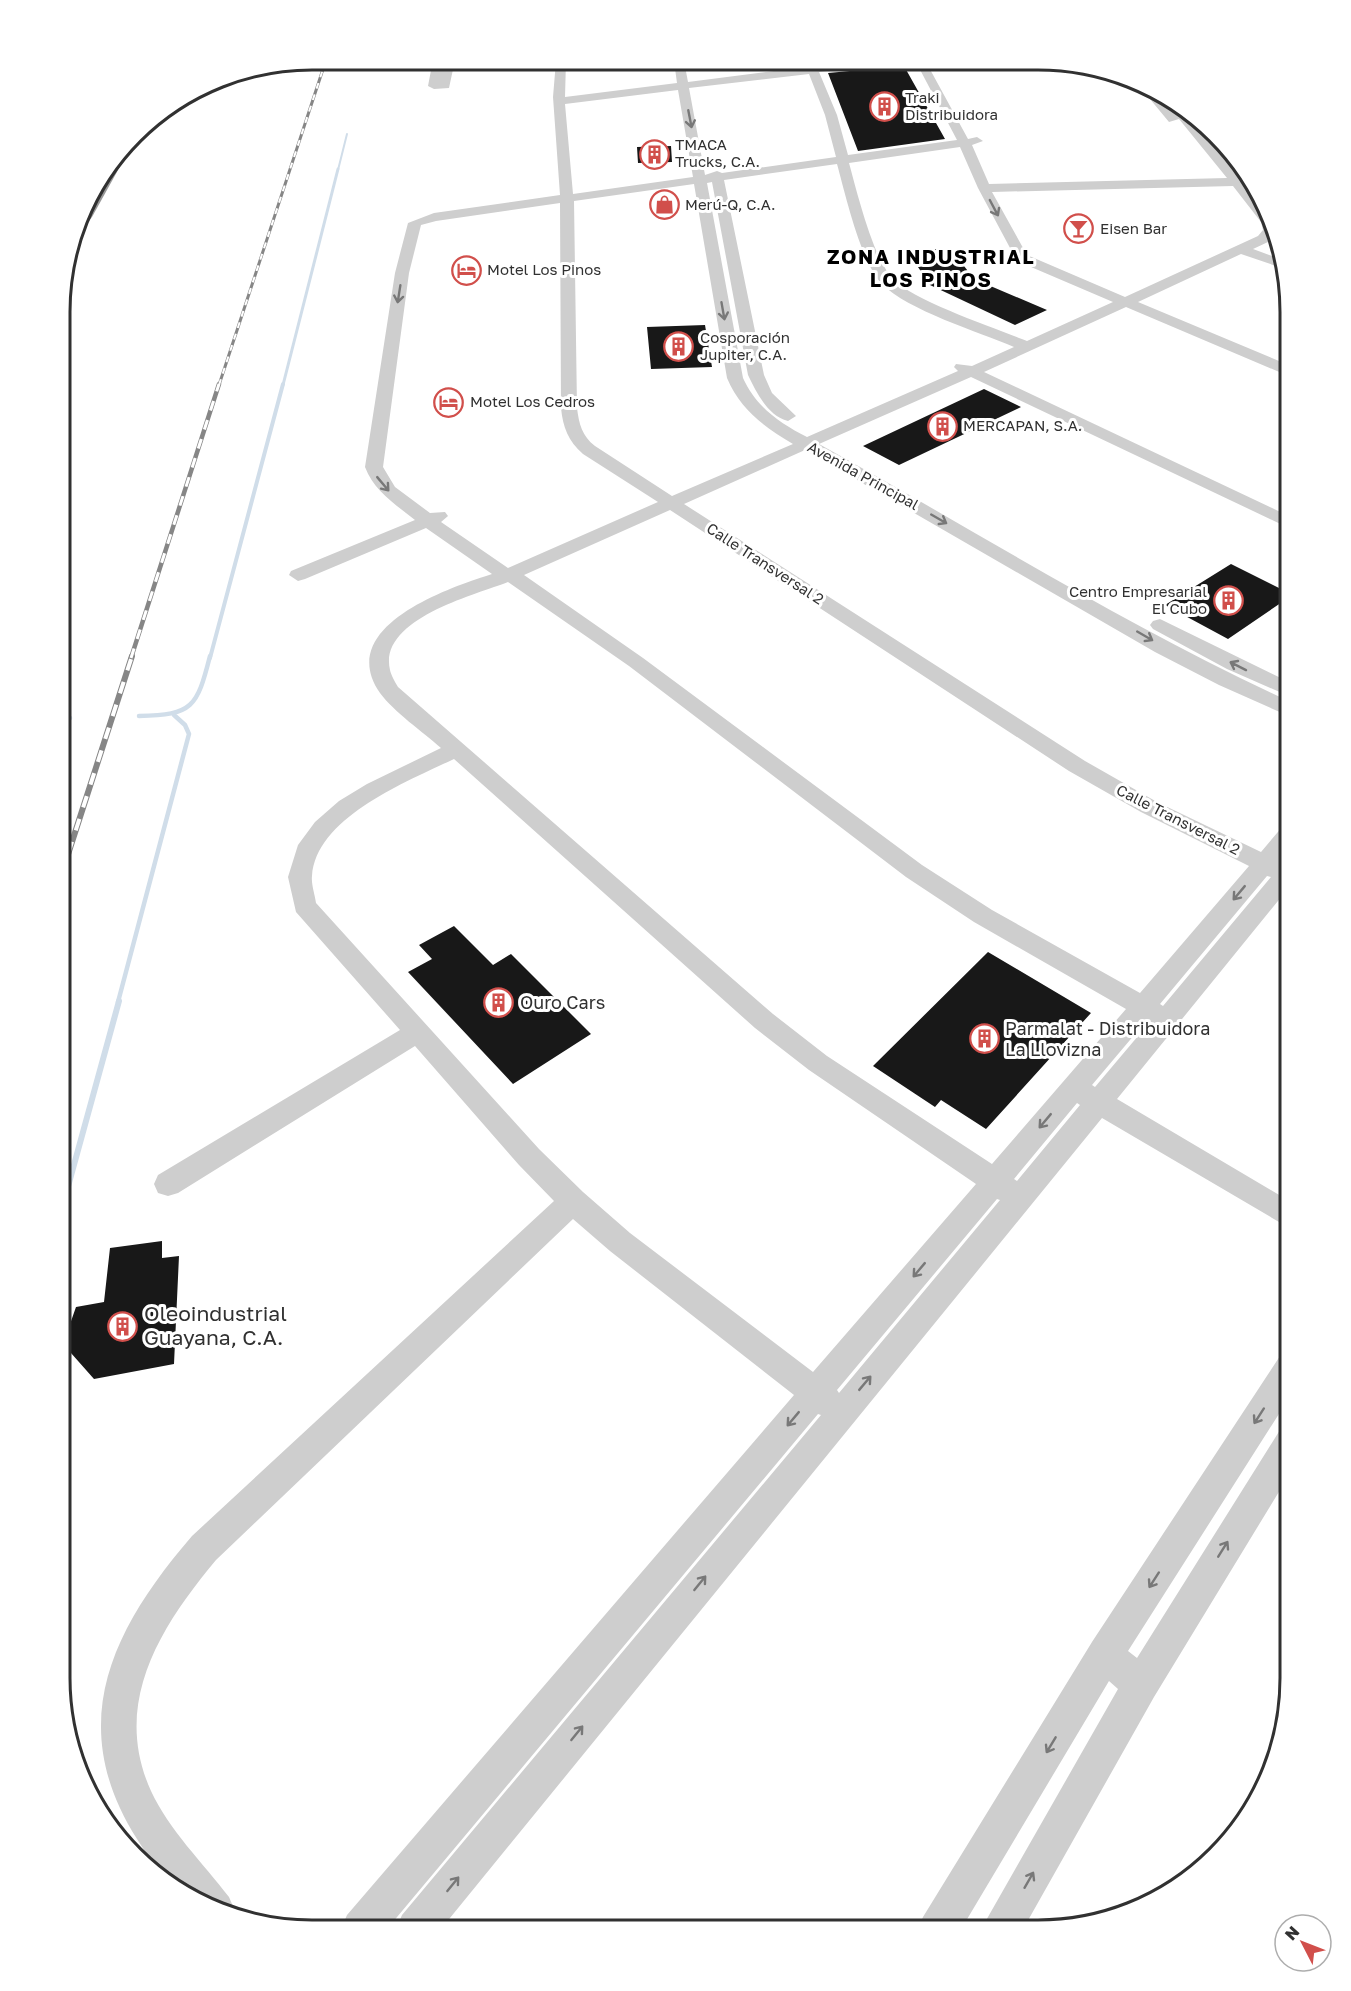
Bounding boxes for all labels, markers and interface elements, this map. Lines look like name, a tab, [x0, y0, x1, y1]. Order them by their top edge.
place label: Traki Distribuidora	[905, 88, 998, 123]
building icon: Traki Distribuidora	[868, 91, 900, 123]
one-way arrow	[685, 108, 696, 128]
place label: TMACA Trucks, C.A.	[675, 135, 760, 170]
building icon: TMACA Trucks, C.A.	[638, 138, 670, 170]
shop icon: Merú-Q, C.A.	[648, 189, 680, 221]
place label: Merú-Q, C.A.	[685, 195, 776, 213]
one-way arrow	[988, 199, 1000, 216]
bar icon: Eisen Bar	[1063, 213, 1095, 245]
place label: Eisen Bar	[1100, 219, 1167, 237]
district label: ZONA INDUSTRIAL LOS PINOS	[827, 244, 1035, 291]
hotel icon: Motel Los Pinos	[450, 254, 482, 286]
place label: Motel Los Pinos	[487, 260, 601, 278]
one-way arrow	[393, 283, 404, 303]
one-way arrow	[717, 300, 728, 320]
place label: Cosporación Jupiter, C.A.	[700, 328, 790, 363]
building icon: Cosporación Jupiter, C.A.	[663, 331, 695, 363]
hotel icon: Motel Los Cedros	[433, 386, 465, 418]
place label: Motel Los Cedros	[470, 392, 595, 410]
building icon: MERCAPAN, S.A.	[926, 410, 958, 442]
place label: MERCAPAN, S.A.	[963, 416, 1082, 434]
street label: Avenida Principal	[805, 437, 922, 513]
one-way arrow	[377, 476, 390, 492]
one-way arrow	[930, 513, 947, 525]
street label: Calle Transversal 2	[704, 519, 828, 608]
place label: Centro Empresarial El Cubo	[1069, 582, 1207, 617]
building icon: Centro Empresarial El Cubo	[1212, 585, 1244, 617]
one-way arrow	[1136, 631, 1153, 643]
one-way arrow	[1229, 660, 1247, 672]
street label: Calle Transversal 2	[1114, 780, 1243, 858]
one-way arrow	[1232, 885, 1246, 900]
building icon: Ouro Cars	[483, 987, 515, 1019]
place label: Ouro Cars	[520, 991, 605, 1013]
place label: Parmalat - Distribuidora La Llovizna	[1005, 1017, 1210, 1060]
building icon: Parmalat - Distribuidora La Llovizna	[968, 1023, 1000, 1055]
one-way arrow	[1038, 1113, 1052, 1128]
one-way arrow	[912, 1262, 925, 1278]
place label: Oleoindustrial Guayana, C.A.	[144, 1300, 287, 1350]
building icon: Oleoindustrial Guayana, C.A.	[107, 1310, 139, 1342]
one-way arrow	[858, 1376, 871, 1392]
one-way arrow	[1253, 1407, 1265, 1424]
one-way arrow	[786, 1411, 799, 1427]
one-way arrow	[1216, 1540, 1229, 1557]
one-way arrow	[1148, 1571, 1160, 1587]
one-way arrow	[694, 1575, 707, 1591]
one-way arrow	[570, 1725, 583, 1741]
one-way arrow	[1045, 1736, 1057, 1753]
one-way arrow	[1023, 1872, 1035, 1889]
one-way arrow	[446, 1877, 460, 1892]
north arrow	[1273, 1913, 1333, 1973]
text: N	[1280, 1922, 1303, 1944]

